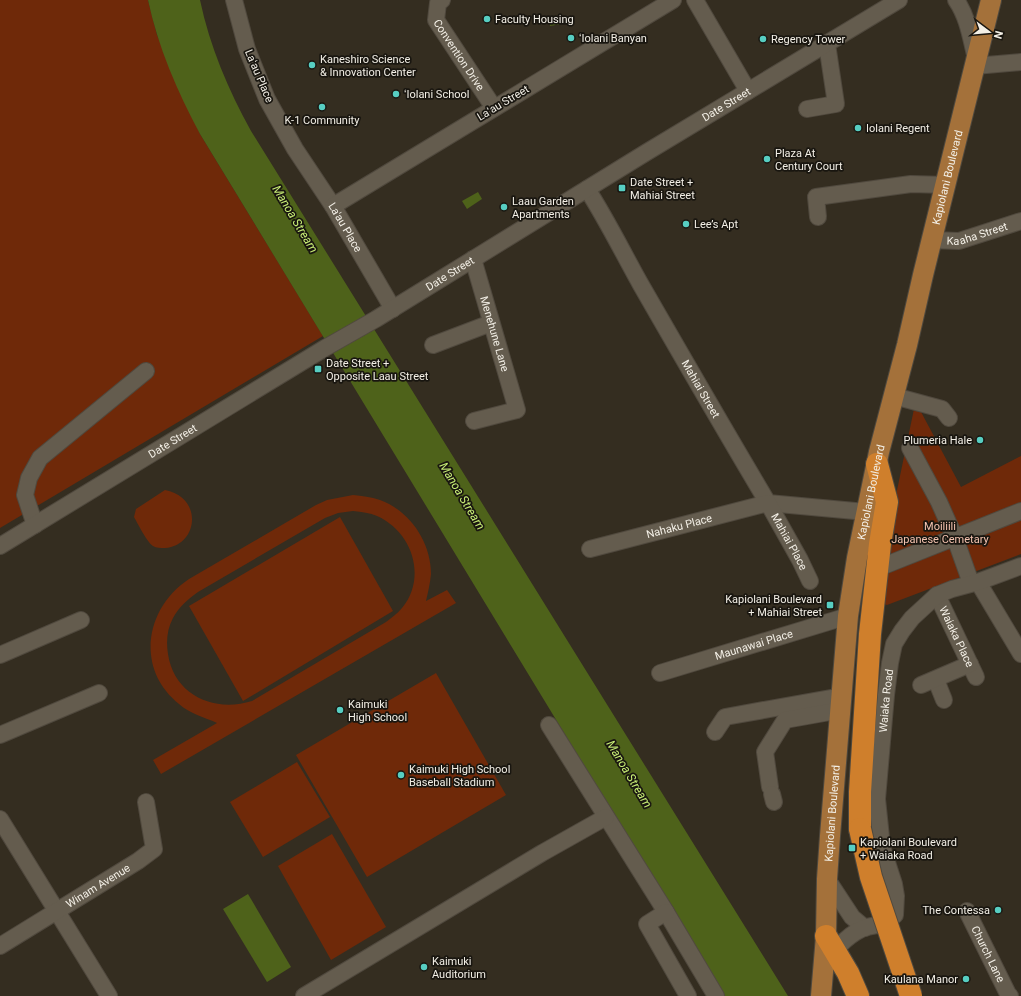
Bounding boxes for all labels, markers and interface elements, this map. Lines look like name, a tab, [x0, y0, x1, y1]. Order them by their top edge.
north arrow	[969, 12, 1009, 52]
place label: Faculty Housing	[495, 13, 574, 26]
marker: Faculty Housing	[482, 14, 492, 24]
street label: Convention Drive	[431, 17, 487, 93]
text: N	[991, 29, 1005, 40]
place label: ʻIolani Banyan	[579, 32, 647, 45]
marker: ʻIolani Banyan	[566, 33, 576, 43]
place label: Regency Tower	[771, 33, 846, 46]
marker: Regency Tower	[758, 34, 768, 44]
street label: Laʻau Place	[242, 48, 276, 105]
place label: Kaneshiro Science & Innovation Center	[320, 53, 416, 79]
marker: Kaneshiro Science & Innovation Center	[307, 60, 317, 70]
street label: Laʻau Street	[475, 82, 532, 124]
street label: Date Street	[699, 84, 753, 124]
place label: ʻIolani School	[404, 88, 469, 101]
marker: ʻIolani School	[391, 89, 401, 99]
marker: K-1 Community	[317, 102, 327, 112]
place label: K-1 Community	[285, 114, 360, 127]
place label: Iolani Regent	[866, 122, 930, 135]
marker: Iolani Regent	[853, 123, 863, 133]
street label: Kapiolani Boulevard	[929, 129, 965, 226]
place label: Plaza At Century Court	[775, 147, 843, 173]
marker: Plaza At Century Court	[762, 154, 772, 164]
place label: Date Street + Mahiai Street	[630, 176, 695, 202]
water label: Manoa Stream	[269, 183, 321, 255]
marker: Date Street + Mahiai Street	[617, 183, 627, 193]
place label: Laau Garden Apartments	[512, 195, 574, 221]
street label: La'au Place	[326, 200, 365, 255]
marker: Laau Garden Apartments	[499, 202, 509, 212]
place label: Lee’s Apt	[694, 218, 739, 231]
marker: Lee’s Apt	[681, 219, 691, 229]
street label: Kaaha Street	[946, 219, 1009, 248]
street label: Date Street	[423, 253, 477, 293]
street label: Menehune Lane	[478, 295, 512, 373]
place label: Date Street + Opposite Laau Street	[326, 357, 429, 383]
street label: Mahiai Street	[679, 358, 723, 420]
marker: Date Street + Opposite Laau Street	[313, 364, 323, 374]
street label: Date Street	[146, 421, 199, 461]
place label: Plumeria Hale	[903, 434, 972, 447]
marker: Plumeria Hale	[975, 435, 985, 445]
street label: Kapiolani Boulevard	[854, 443, 887, 541]
water label: Manoa Stream	[436, 460, 488, 532]
street label: Nahaku Place	[645, 511, 714, 541]
street label: Mahiai Place	[769, 511, 810, 572]
park label: Moiliili Japanese Cemetary	[891, 520, 990, 546]
place label: Kapiolani Boulevard + Mahiai Street	[725, 593, 822, 619]
marker: Kapiolani Boulevard + Mahiai Street	[825, 600, 835, 610]
street label: Waiaka Place	[937, 604, 977, 669]
street label: Maunawai Place	[713, 627, 794, 662]
street label: Waiaka Road	[876, 668, 896, 733]
place label: Kaimuki High School	[348, 698, 407, 724]
marker: Kaimuki High School	[335, 705, 345, 715]
water label: Manoa Stream	[603, 738, 655, 810]
place label: Kaimuki High School Baseball Stadium	[409, 763, 510, 789]
street label: Kapiolani Boulevard	[822, 765, 842, 862]
marker: Kaimuki High School Baseball Stadium	[396, 770, 406, 780]
place label: Kapiolani Boulevard + Waiaka Road	[860, 836, 957, 862]
marker: Kapiolani Boulevard + Waiaka Road	[847, 843, 857, 853]
street label: Winam Avenue	[63, 861, 133, 910]
place label: The Contessa	[923, 904, 990, 917]
marker: The Contessa	[993, 905, 1003, 915]
street label: Church Lane	[969, 924, 1008, 985]
place label: Kaimuki Auditorium	[432, 955, 486, 981]
marker: Kaimuki Auditorium	[419, 962, 429, 972]
place label: Kaulana Manor	[884, 973, 958, 986]
marker: Kaulana Manor	[961, 974, 971, 984]

